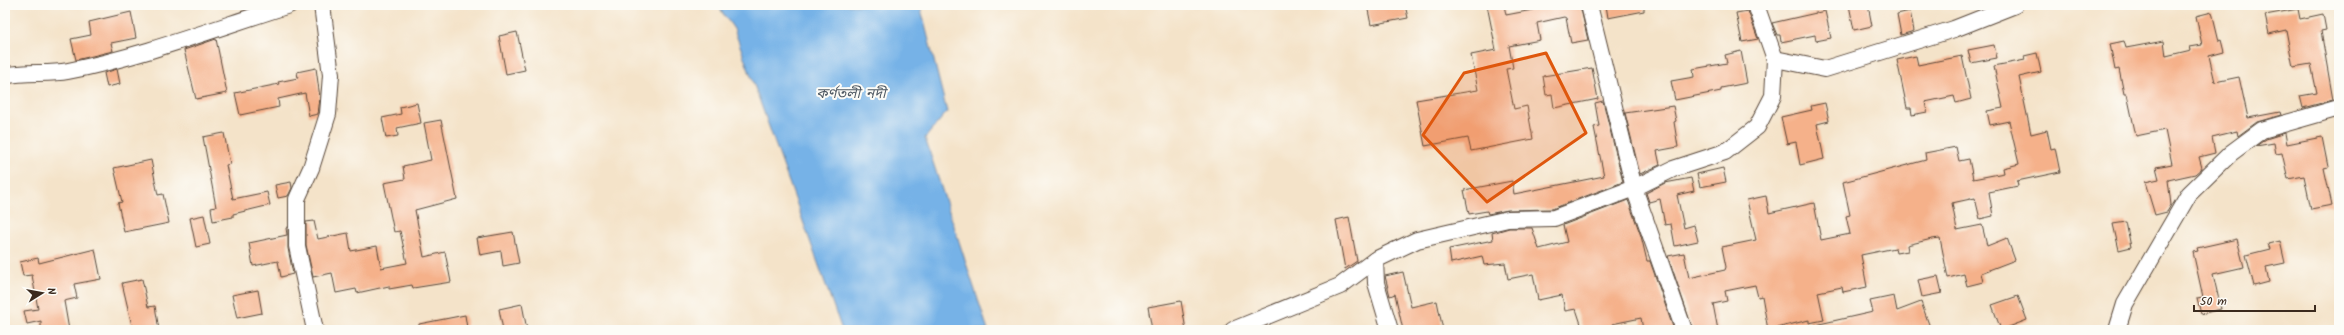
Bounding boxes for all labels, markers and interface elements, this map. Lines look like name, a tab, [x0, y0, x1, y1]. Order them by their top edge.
water label: কর্ণতলী নদী	[816, 83, 889, 105]
north arrow	[22, 273, 62, 313]
text: N	[41, 286, 60, 296]
scale bar	[2194, 287, 2315, 313]
text: 50 m	[2200, 292, 2227, 311]

